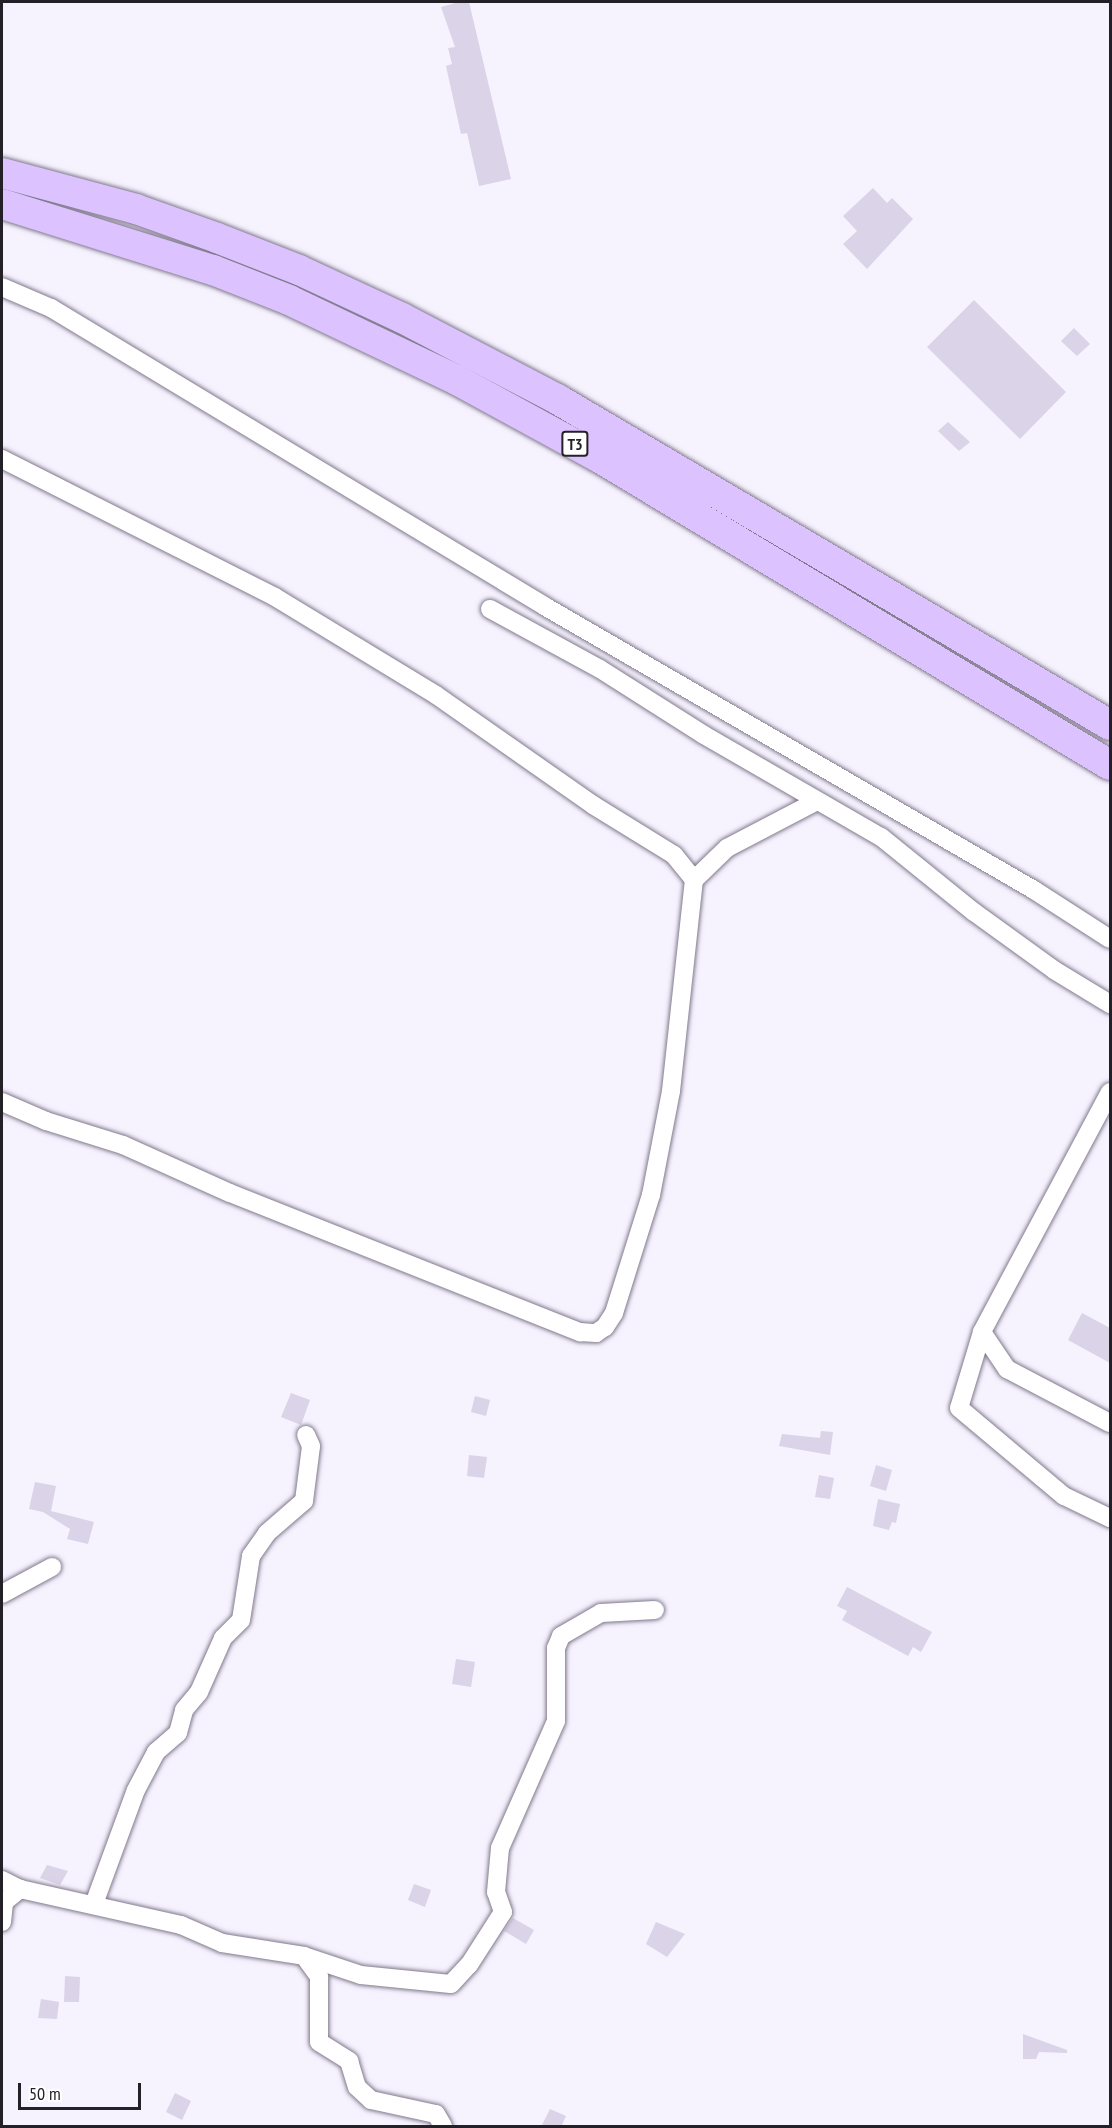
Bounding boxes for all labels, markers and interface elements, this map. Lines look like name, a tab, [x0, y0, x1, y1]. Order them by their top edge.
road number: T3	[560, 431, 590, 457]
scale bar	[21, 2071, 144, 2109]
text: 50 m	[29, 2082, 61, 2105]

